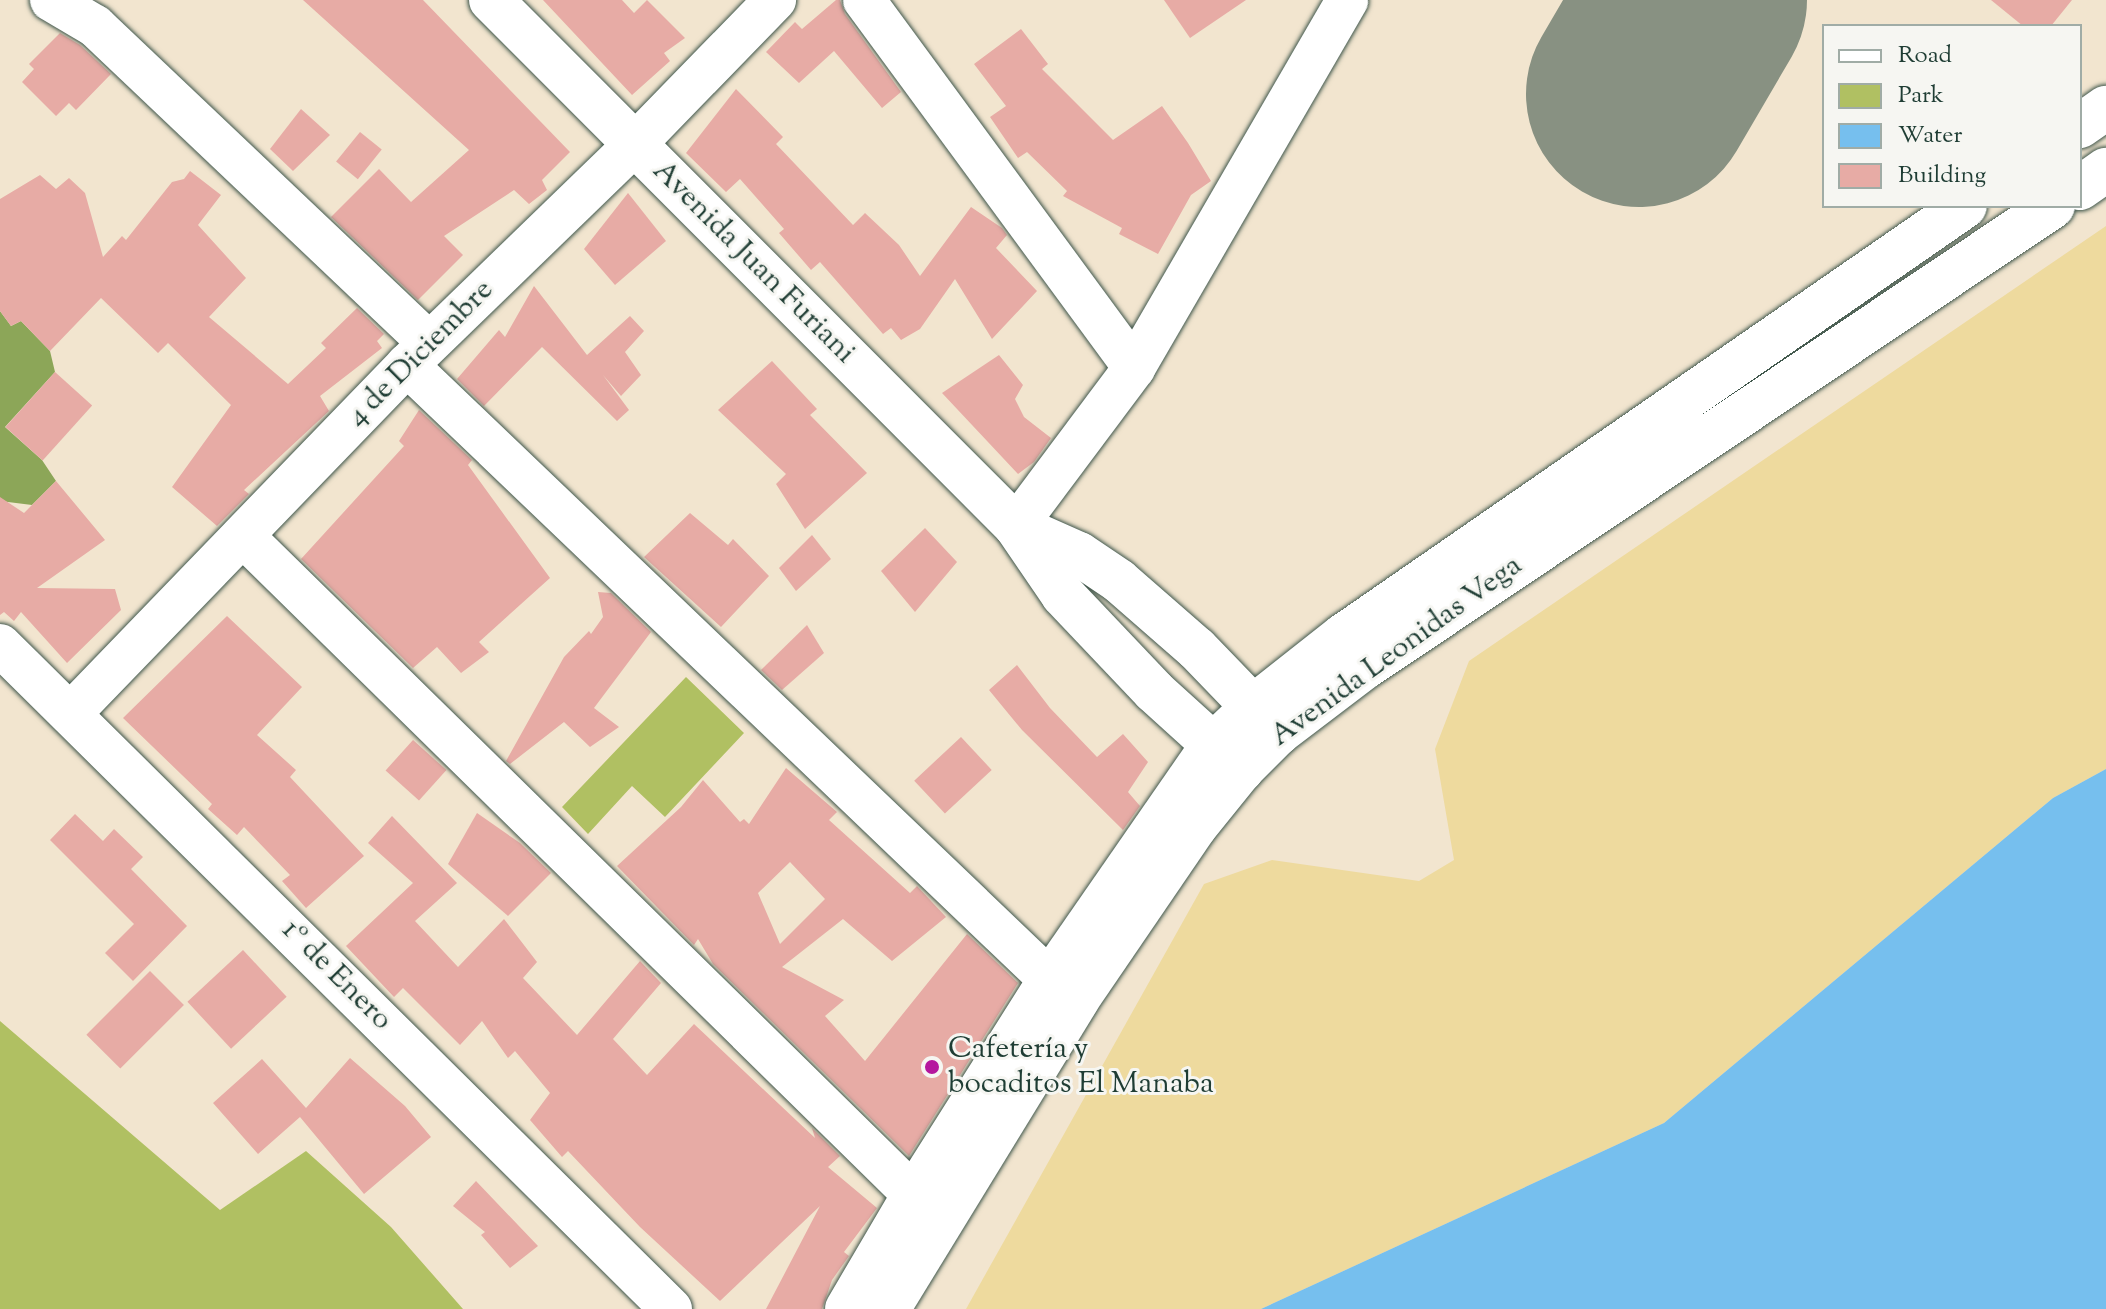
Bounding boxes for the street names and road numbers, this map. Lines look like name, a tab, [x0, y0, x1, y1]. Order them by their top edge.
street label: Avenida Juan Furiani	[644, 154, 862, 372]
street label: 4 de Diciembre	[340, 273, 502, 435]
street label: Avenida Leonidas Vega	[1264, 549, 1530, 755]
street label: 1º de Enero	[273, 913, 399, 1039]

